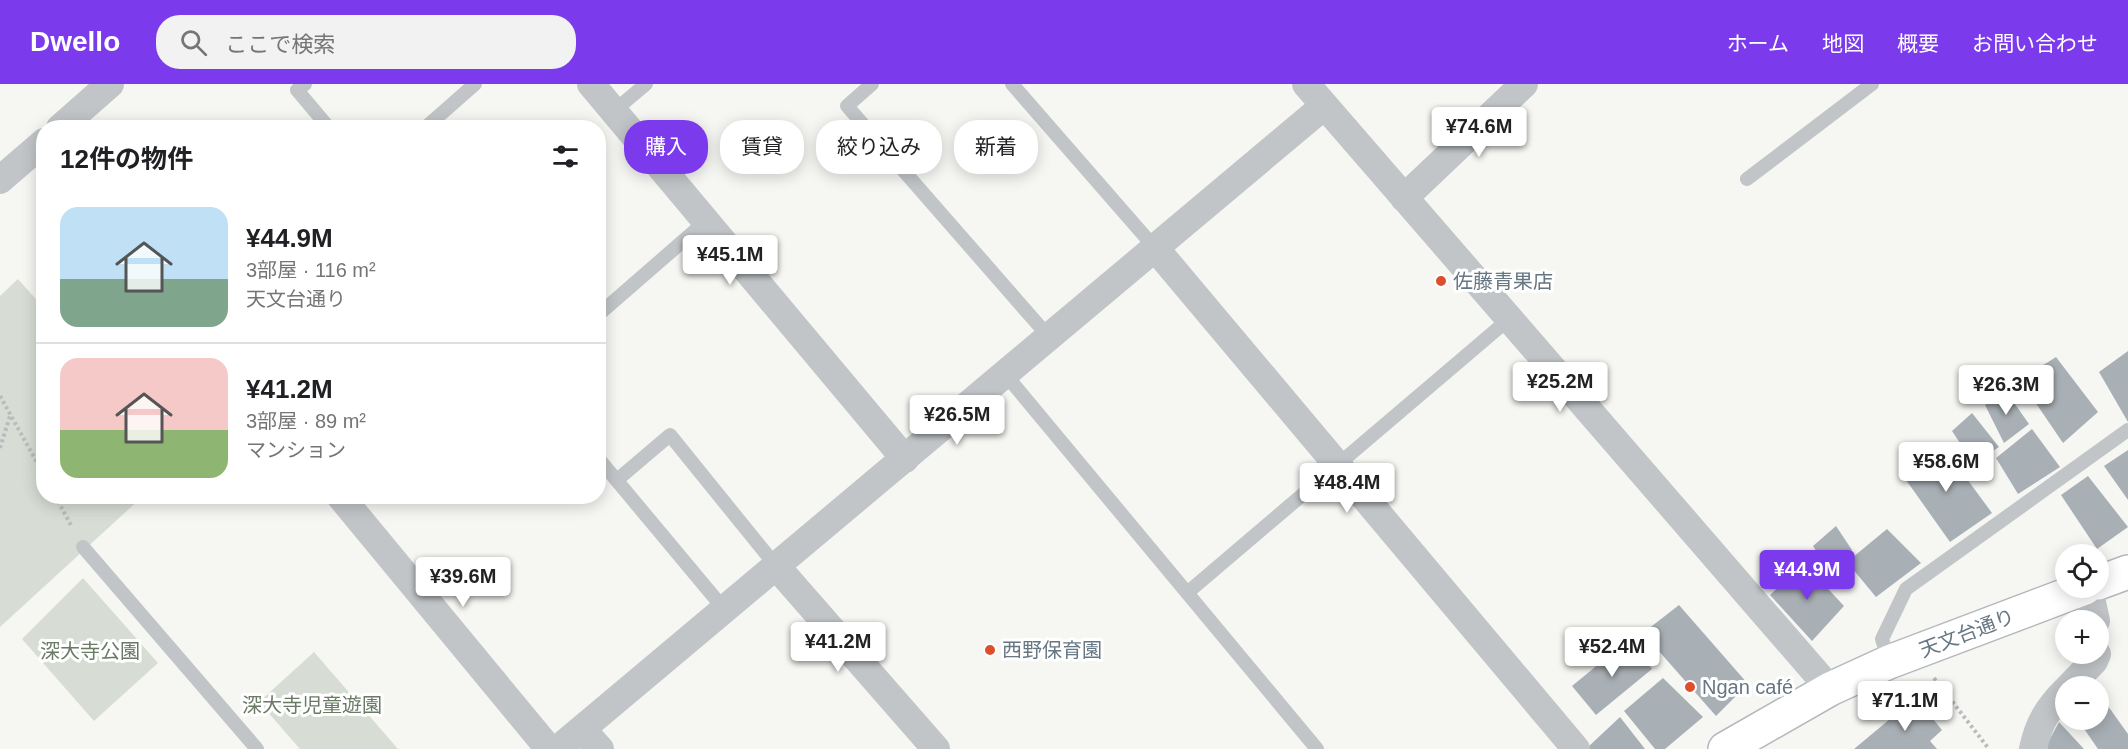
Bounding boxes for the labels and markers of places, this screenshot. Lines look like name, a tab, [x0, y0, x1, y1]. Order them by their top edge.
pin: ¥74.6M	[1430, 107, 1528, 158]
pin: ¥45.1M	[681, 235, 779, 286]
place label: 佐藤青果店	[1453, 270, 1553, 292]
marker: 佐藤青果店	[1434, 274, 1448, 288]
pin: ¥25.2M	[1511, 362, 1609, 413]
pin: ¥26.3M	[1957, 365, 2055, 416]
pin: ¥26.5M	[908, 395, 1006, 446]
pin: ¥58.6M	[1897, 442, 1995, 493]
pin: ¥48.4M	[1298, 463, 1396, 514]
pin: ¥44.9M	[1758, 550, 1856, 601]
pin: ¥39.6M	[414, 557, 512, 608]
pin: ¥41.2M	[789, 622, 887, 673]
pin: ¥52.4M	[1563, 627, 1661, 678]
place label: 西野保育園	[1002, 639, 1102, 661]
marker: 西野保育園	[983, 643, 997, 657]
place label: Ngan café	[1702, 676, 1793, 698]
marker: Ngan café	[1683, 680, 1697, 694]
pin: ¥71.1M	[1856, 681, 1954, 732]

